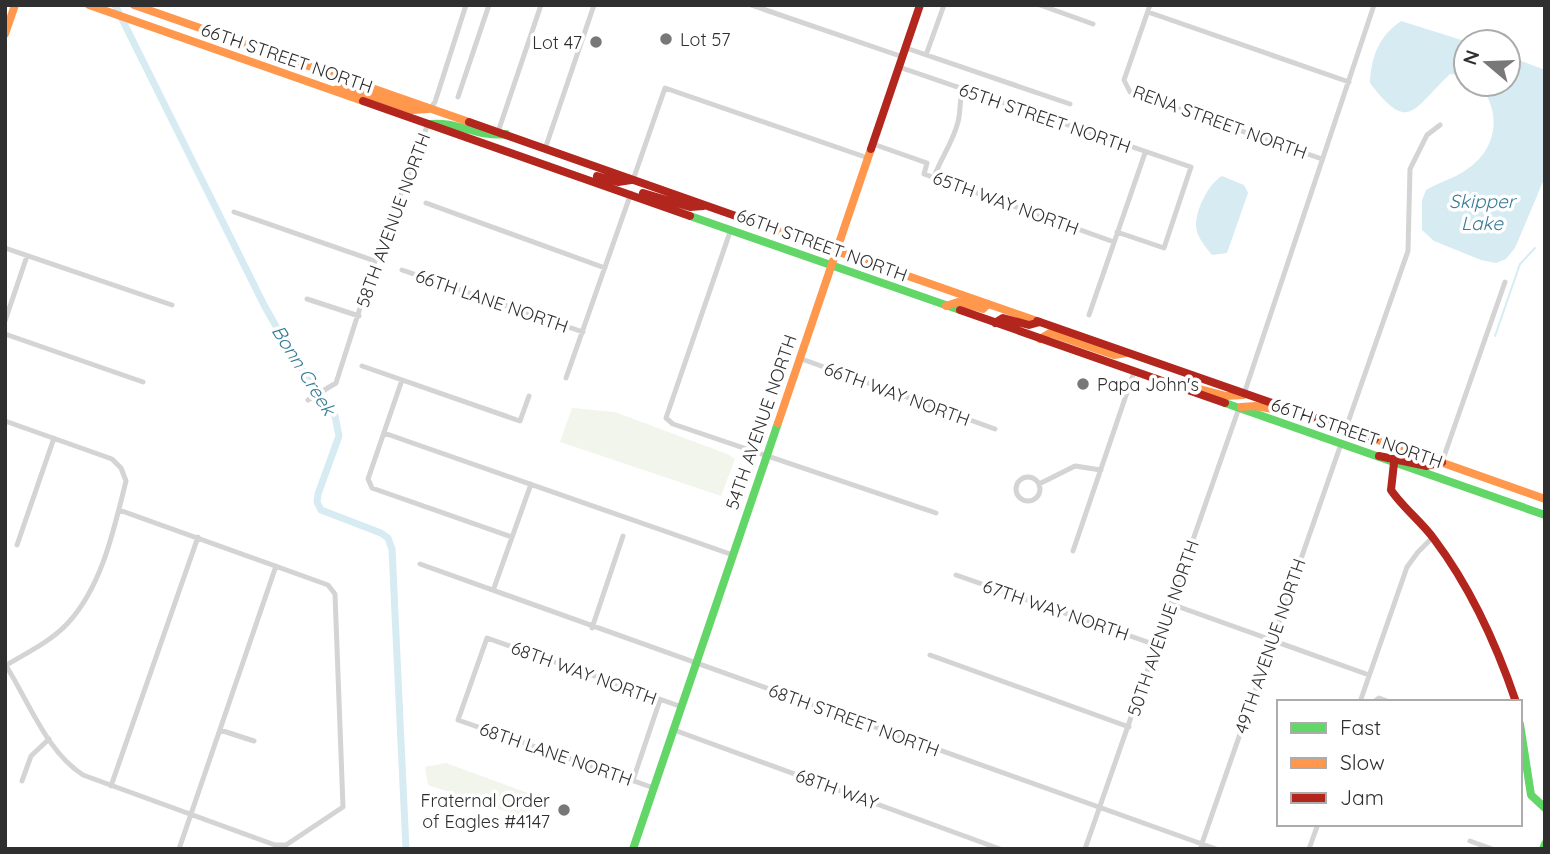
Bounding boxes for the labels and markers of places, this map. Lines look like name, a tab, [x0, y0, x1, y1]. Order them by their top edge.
place label: Lot 57	[680, 28, 731, 51]
place label: Lot 47	[532, 31, 582, 54]
marker: Lot 57	[658, 31, 674, 47]
marker: Lot 47	[588, 34, 604, 50]
place label: Papa John's	[1097, 373, 1199, 396]
marker: Papa John's	[1075, 376, 1091, 392]
place label: Fraternal Order of Eagles #4147	[421, 789, 550, 833]
marker: Fraternal Order of Eagles #4147	[556, 802, 572, 818]

